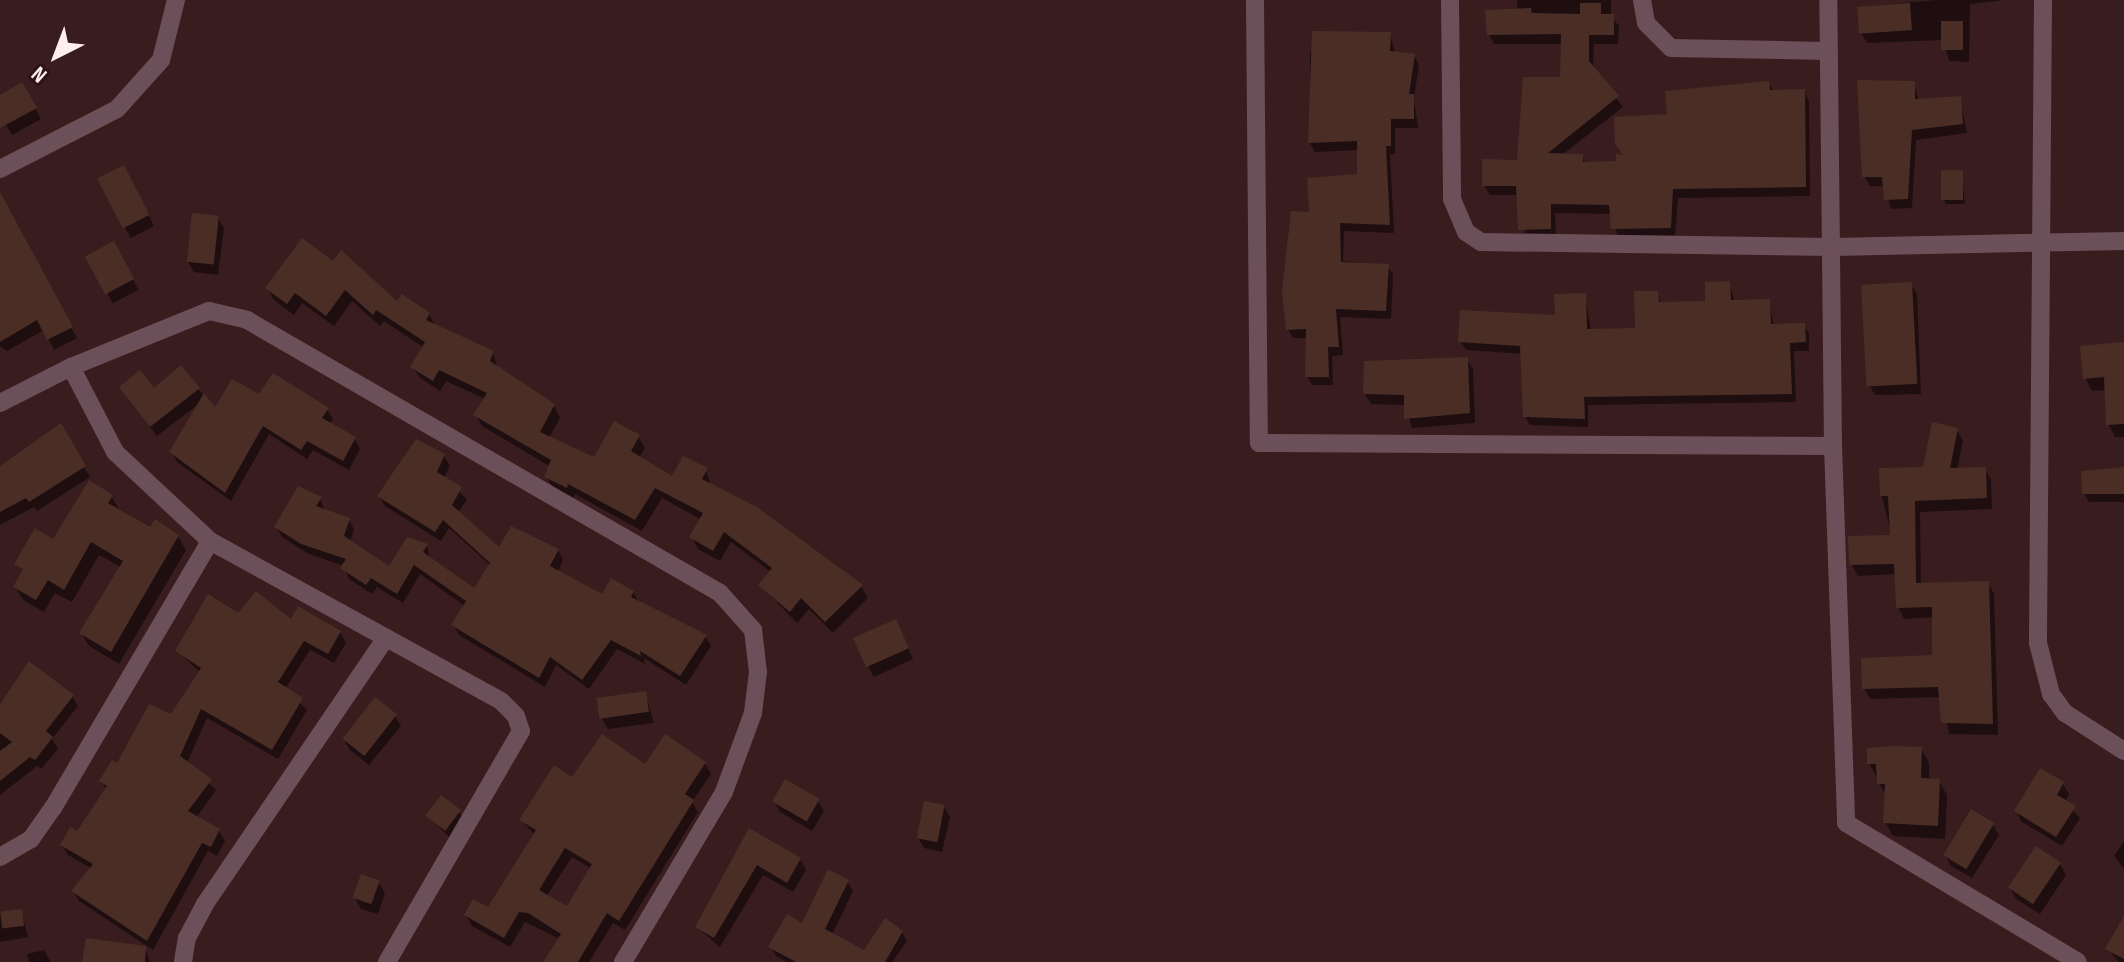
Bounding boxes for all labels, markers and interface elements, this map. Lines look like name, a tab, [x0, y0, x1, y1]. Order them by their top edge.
north arrow	[16, 16, 96, 96]
text: N	[26, 60, 53, 88]

